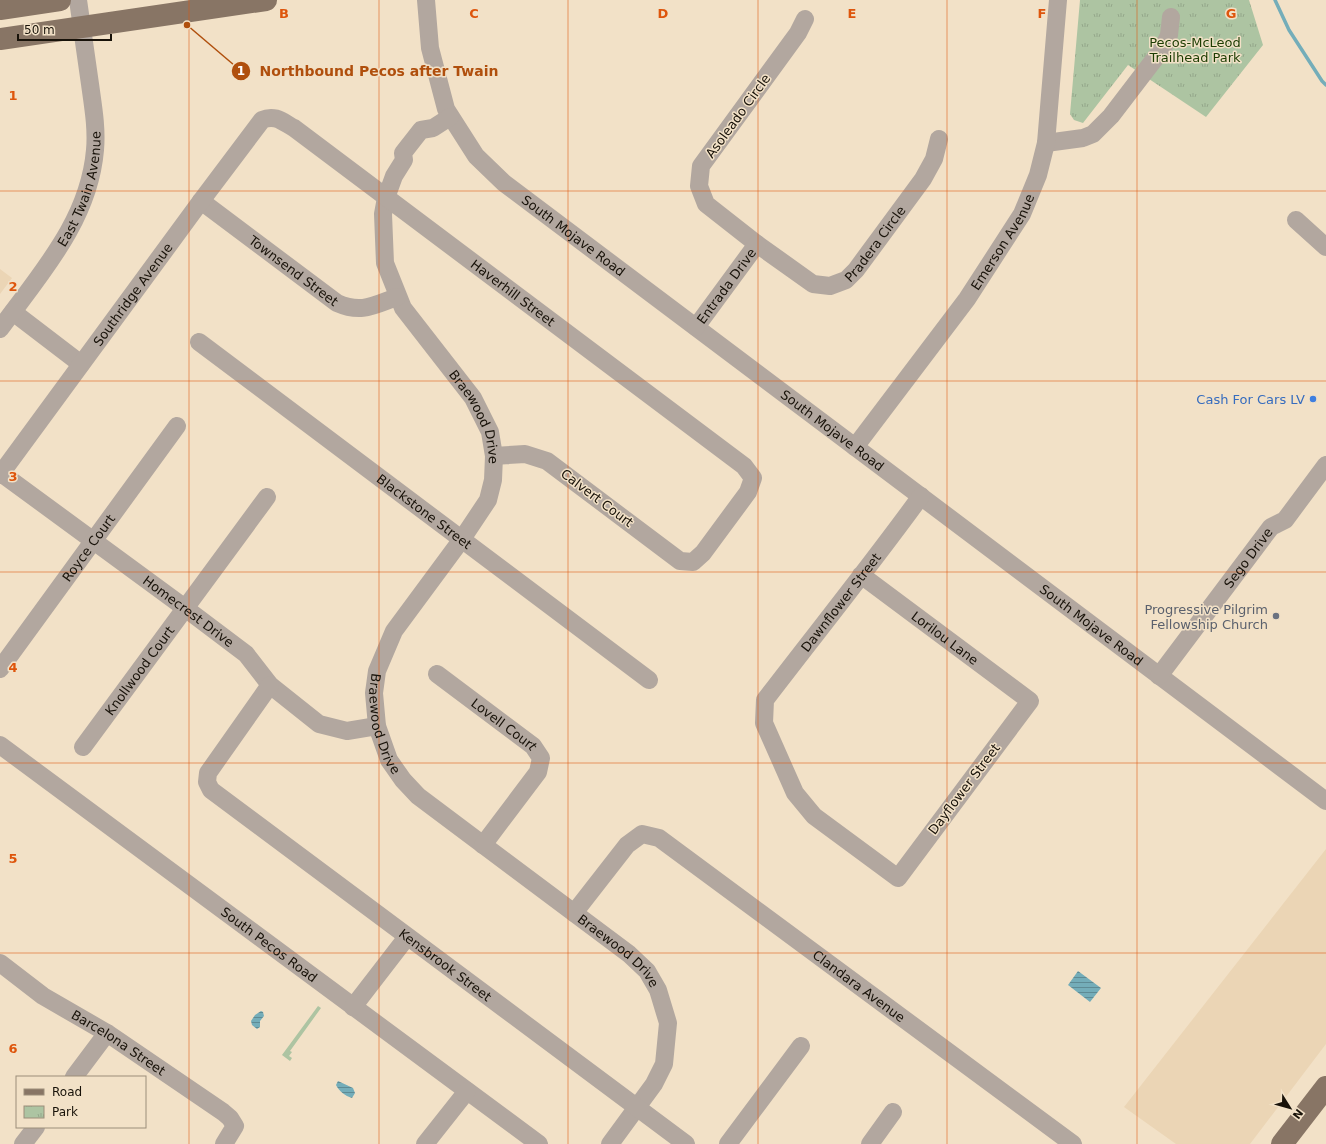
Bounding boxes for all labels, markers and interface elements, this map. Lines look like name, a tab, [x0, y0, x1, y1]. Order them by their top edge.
text: B	[279, 6, 289, 21]
text: C	[469, 6, 479, 21]
text: D	[658, 6, 669, 21]
text: E	[848, 6, 856, 21]
text: F	[1038, 6, 1046, 21]
text: G	[1226, 6, 1236, 21]
scale bar	[18, 16, 111, 42]
text: 50 m	[24, 23, 55, 37]
park label: Pecos-McLeod Trailhead Park	[1148, 35, 1241, 65]
callout: Northbound Pecos after Twain	[231, 58, 506, 84]
text: Northbound Pecos after Twain	[260, 63, 498, 79]
text: 1	[237, 64, 245, 78]
street label: Asoleado Circle	[703, 71, 773, 161]
text: 1	[8, 88, 18, 103]
street label: East Twain Avenue	[54, 131, 103, 249]
street label: South Mojave Road	[519, 192, 628, 279]
street label: Emerson Avenue	[968, 192, 1037, 293]
street label: Pradera Circle	[841, 203, 908, 285]
street label: Townsend Street	[245, 232, 341, 309]
street label: Southridge Avenue	[90, 240, 175, 349]
street label: Entrada Drive	[694, 245, 759, 327]
street label: Haverhill Street	[468, 256, 558, 329]
text: 2	[8, 279, 18, 294]
street label: Braewood Drive	[446, 367, 501, 464]
street label: South Mojave Road	[778, 386, 887, 474]
place label: Cash For Cars LV	[1196, 392, 1305, 407]
marker: Cash For Cars LV	[1308, 394, 1318, 404]
street label: Calvert Court	[558, 466, 636, 530]
text: 3	[8, 469, 18, 484]
street label: Blackstone Street	[374, 471, 475, 552]
street label: Royce Court	[59, 511, 118, 584]
street label: Sego Drive	[1220, 525, 1275, 591]
street label: Dawnflower Street	[798, 550, 883, 655]
street label: Homecrest Drive	[140, 572, 237, 650]
street label: South Mojave Road	[1037, 581, 1146, 668]
place label: Progressive Pilgrim Fellowship Church	[1144, 602, 1268, 632]
street label: Lorilou Lane	[909, 608, 981, 668]
marker: Progressive Pilgrim Fellowship Church	[1271, 611, 1281, 621]
street label: Knollwood Court	[102, 623, 177, 718]
text: 4	[8, 660, 18, 675]
street label: Braewood Drive	[366, 673, 404, 777]
street label: Lovell Court	[469, 695, 541, 753]
street label: Dayflower Street	[925, 741, 1003, 837]
text: 5	[8, 851, 18, 866]
street label: South Pecos Road	[218, 904, 320, 985]
street label: Braewood Drive	[575, 911, 662, 990]
street label: Kensbrook Street	[396, 925, 495, 1004]
street label: Clandara Avenue	[810, 947, 908, 1025]
street label: Barcelona Street	[69, 1007, 168, 1078]
text: 6	[8, 1041, 18, 1056]
legend	[16, 1076, 146, 1128]
text: Road	[52, 1085, 82, 1099]
north arrow	[1270, 1088, 1310, 1128]
text: Park	[52, 1105, 78, 1119]
text: N	[1290, 1106, 1306, 1121]

